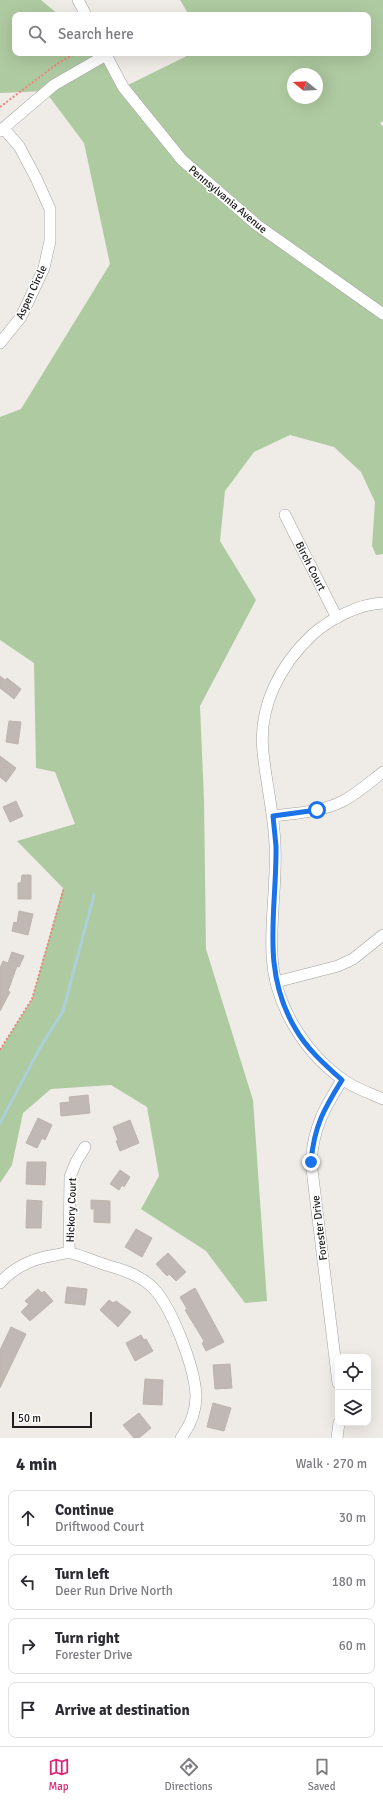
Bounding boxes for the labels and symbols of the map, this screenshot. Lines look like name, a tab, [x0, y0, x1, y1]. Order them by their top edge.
north arrow	[287, 68, 323, 104]
street label: Pennsylvania Avenue	[186, 163, 270, 236]
street label: Aspen Circle	[13, 263, 50, 322]
street label: Birch Court	[293, 539, 329, 593]
route start	[308, 801, 326, 819]
route end	[302, 1153, 320, 1171]
street label: Hickory Court	[64, 1177, 79, 1243]
street label: Forester Drive	[309, 1195, 330, 1261]
scale bar	[12, 1410, 92, 1429]

